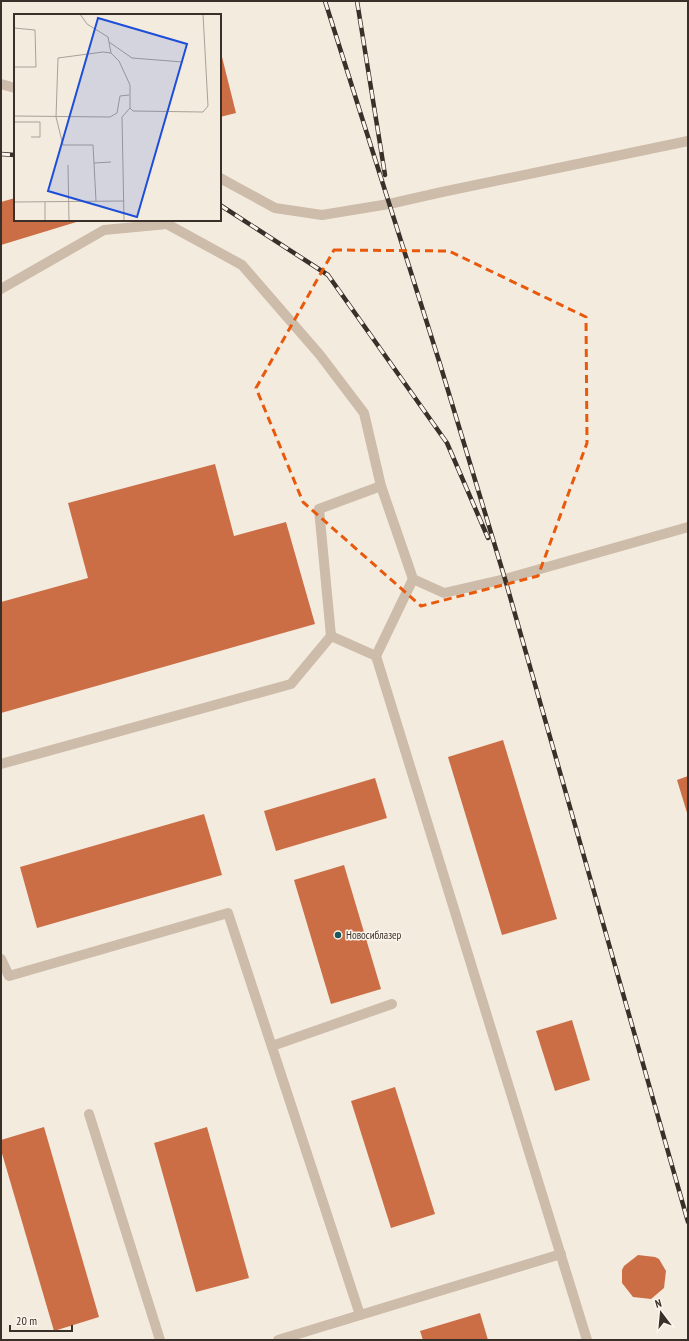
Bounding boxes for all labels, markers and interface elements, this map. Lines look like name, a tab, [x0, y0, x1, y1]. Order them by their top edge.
inset map	[14, 14, 221, 221]
place label: Новосиблазер	[346, 928, 402, 942]
marker: Новосиблазер	[333, 930, 343, 940]
north arrow	[641, 1293, 681, 1333]
text: N	[653, 1296, 663, 1311]
scale bar	[10, 1307, 72, 1333]
text: 20 m	[16, 1313, 37, 1328]

